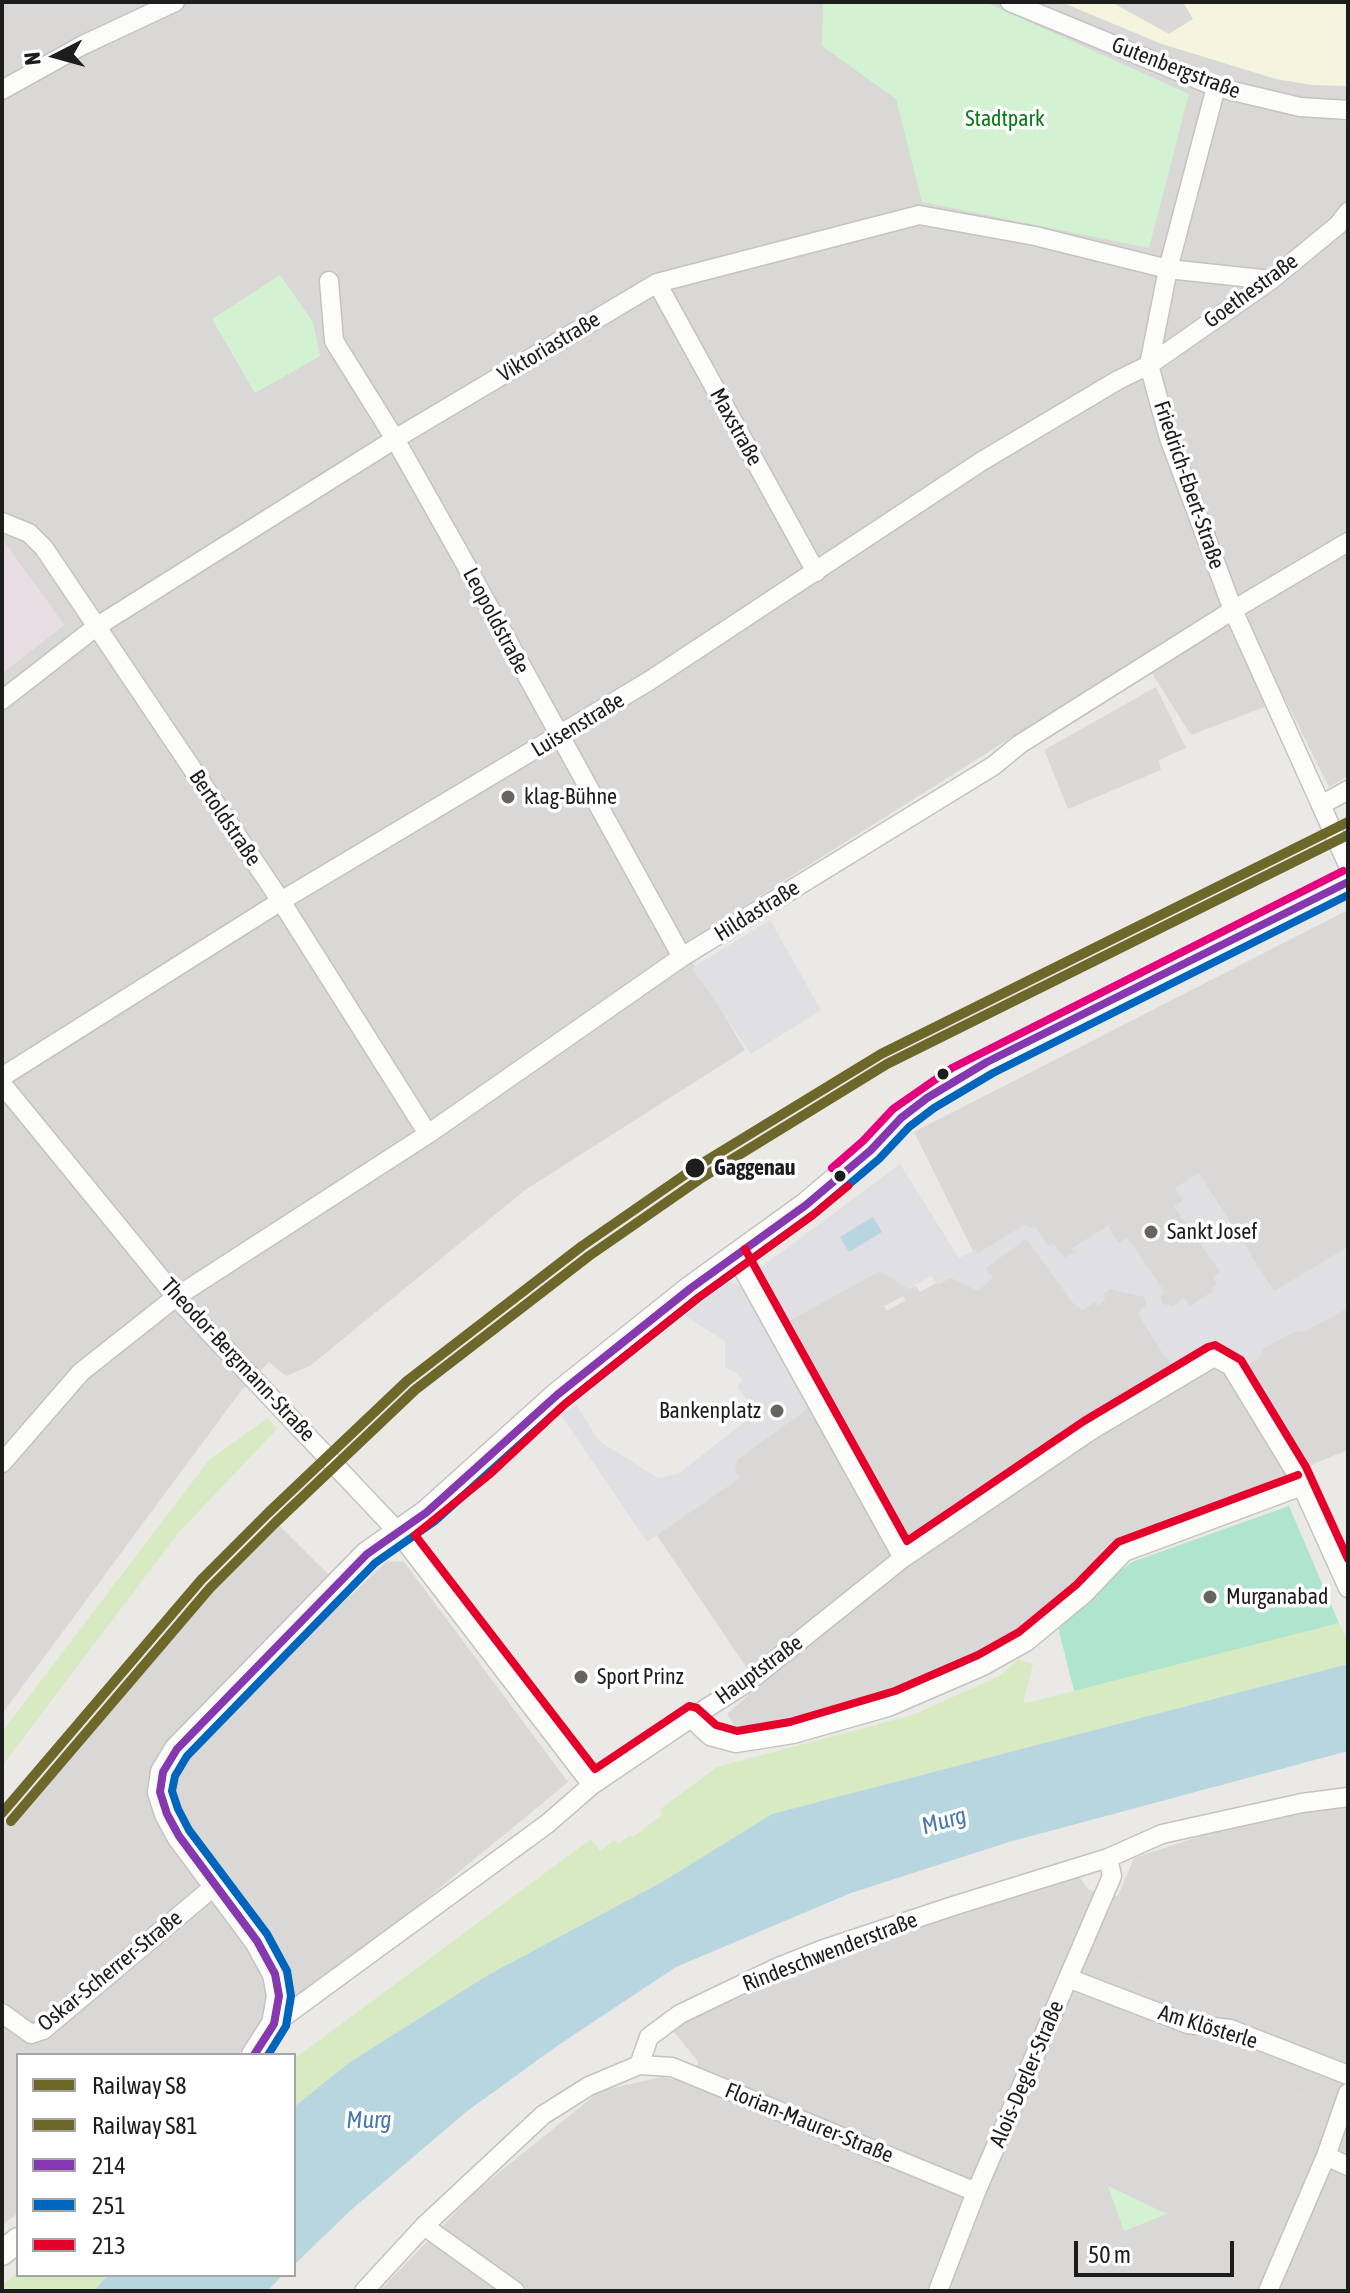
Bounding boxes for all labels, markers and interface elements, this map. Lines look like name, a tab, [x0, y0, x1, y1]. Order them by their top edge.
north arrow	[16, 16, 96, 96]
street label: Gutenbergstraße	[1108, 31, 1244, 105]
text: N	[19, 51, 46, 66]
park label: Stadtpark	[965, 106, 1045, 132]
street label: Goethestraße	[1199, 248, 1303, 334]
street label: Viktoriastraße	[493, 306, 605, 388]
street label: Maxstraße	[704, 384, 768, 470]
street label: Friedrich-Ebert-Straße	[1148, 397, 1230, 573]
street label: Leopoldstraße	[457, 563, 535, 679]
street label: Luisenstraße	[527, 687, 629, 763]
street label: Bertoldstraße	[183, 765, 267, 871]
place label: klag-Bühne	[524, 784, 617, 810]
marker: klag-Bühne	[499, 788, 517, 806]
street label: Hildastraße	[710, 875, 804, 947]
unlabelled marker	[935, 1066, 951, 1082]
place label: Gaggenau	[714, 1155, 795, 1181]
marker: Gaggenau	[683, 1156, 707, 1180]
unlabelled marker	[832, 1168, 848, 1184]
place label: Sankt Josef	[1167, 1219, 1257, 1245]
marker: Sankt Josef	[1142, 1223, 1160, 1241]
street label: Theodor-Bergmann-Straße	[155, 1273, 321, 1447]
place label: Bankenplatz	[659, 1398, 761, 1424]
marker: Bankenplatz	[768, 1402, 786, 1420]
place label: Murganabad	[1226, 1584, 1328, 1610]
marker: Murganabad	[1201, 1588, 1219, 1606]
street label: Hauptstraße	[710, 1630, 808, 1710]
place label: Sport Prinz	[597, 1664, 684, 1690]
marker: Sport Prinz	[572, 1668, 590, 1686]
water label: Murg	[918, 1801, 970, 1841]
street label: Oskar-Scherrer-Straße	[33, 1905, 187, 2037]
street label: Rindeschwenderstraße	[739, 1907, 921, 1997]
street label: Alois-Degler-Straße	[984, 1997, 1070, 2151]
street label: Am Klösterle	[1155, 1999, 1261, 2055]
legend	[16, 2053, 296, 2277]
text: Railway S8	[92, 2072, 187, 2099]
street label: Florian-Maurer-Straße	[721, 2077, 897, 2169]
water label: Murg	[346, 2106, 392, 2134]
text: Railway S81	[92, 2112, 198, 2139]
text: 214	[92, 2152, 126, 2179]
text: 251	[92, 2192, 126, 2219]
scale bar	[1078, 2225, 1238, 2275]
text: 213	[92, 2232, 126, 2259]
text: 50 m	[1088, 2241, 1131, 2268]

